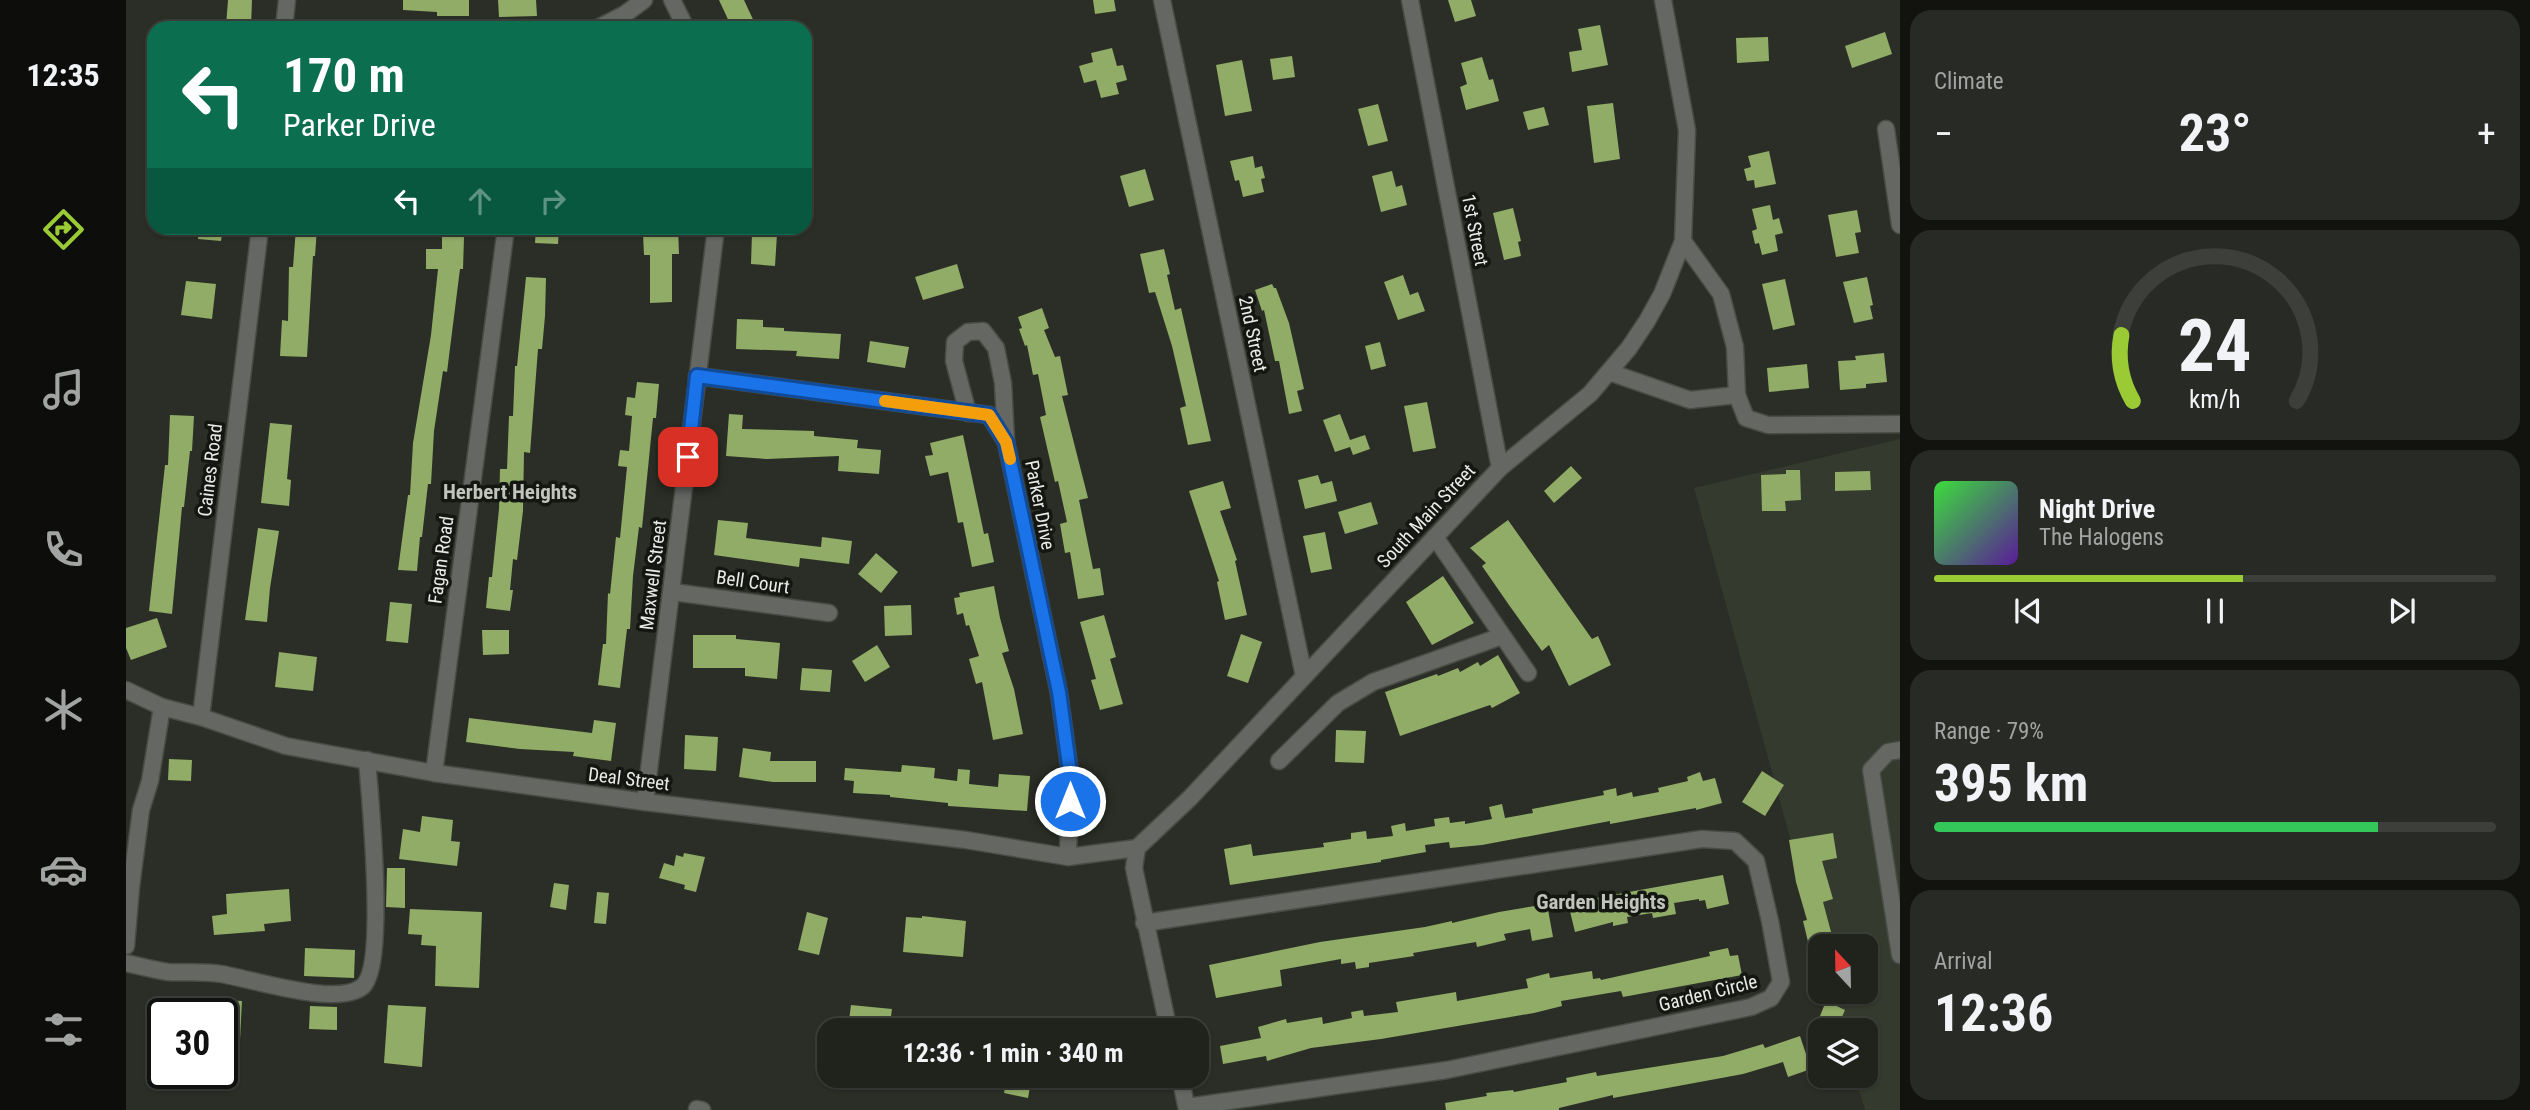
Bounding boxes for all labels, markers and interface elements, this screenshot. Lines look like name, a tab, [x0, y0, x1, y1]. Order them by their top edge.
text: 170 m	[283, 47, 405, 104]
icon: left	[168, 49, 259, 140]
text: 12:35	[26, 56, 100, 94]
text: Climate	[1934, 68, 2004, 95]
text: 23°	[2179, 103, 2251, 164]
text: Parker Drive	[283, 106, 436, 144]
text: −	[1934, 112, 1953, 156]
text: +	[2477, 112, 2496, 156]
icon: left	[388, 182, 426, 220]
icon: ahead	[461, 182, 499, 220]
icon: right	[534, 182, 572, 220]
street label: 1st Street	[1457, 192, 1493, 268]
icon: directions	[39, 205, 88, 254]
street label: 2nd Street	[1234, 294, 1272, 374]
text: 24	[2178, 303, 2252, 389]
icon: music	[39, 365, 88, 414]
text: km/h	[2189, 385, 2241, 414]
street label: Caines Road	[193, 422, 227, 518]
pin	[658, 427, 718, 487]
icon: arrive	[669, 438, 707, 476]
street label: Parker Drive	[1020, 458, 1060, 552]
street label: South Main Street	[1372, 459, 1480, 573]
district label: Herbert Heights	[443, 480, 577, 504]
text: Night Drive	[2039, 494, 2155, 524]
street label: Fagan Road	[423, 515, 459, 605]
street label: Maxwell Street	[635, 519, 671, 631]
text: The Halogens	[2039, 524, 2164, 551]
icon: phone	[39, 525, 88, 574]
street label: Bell Court	[715, 565, 791, 599]
icon: previous	[2009, 592, 2047, 630]
icon: pause	[2196, 592, 2234, 630]
icon: next	[2383, 592, 2421, 630]
icon: climate	[39, 685, 88, 734]
text: Range · 79%	[1934, 718, 2044, 745]
text: 395 km	[1934, 753, 2088, 814]
street label: Deal Street	[587, 763, 671, 795]
position arrow	[1033, 764, 1107, 838]
icon: car	[39, 845, 88, 894]
district label: Garden Heights	[1536, 890, 1666, 914]
north arrow	[1808, 934, 1878, 1004]
map controls	[1808, 934, 1878, 1088]
text: Arrival	[1934, 948, 1993, 975]
street label: Garden Circle	[1656, 970, 1760, 1016]
text: 12:36	[1934, 983, 2053, 1044]
speed limit sign: 30	[147, 998, 238, 1089]
icon: filters	[39, 1005, 88, 1054]
button: layers	[1808, 1018, 1878, 1088]
text: 12:36 · 1 min · 340 m	[903, 1038, 1123, 1068]

